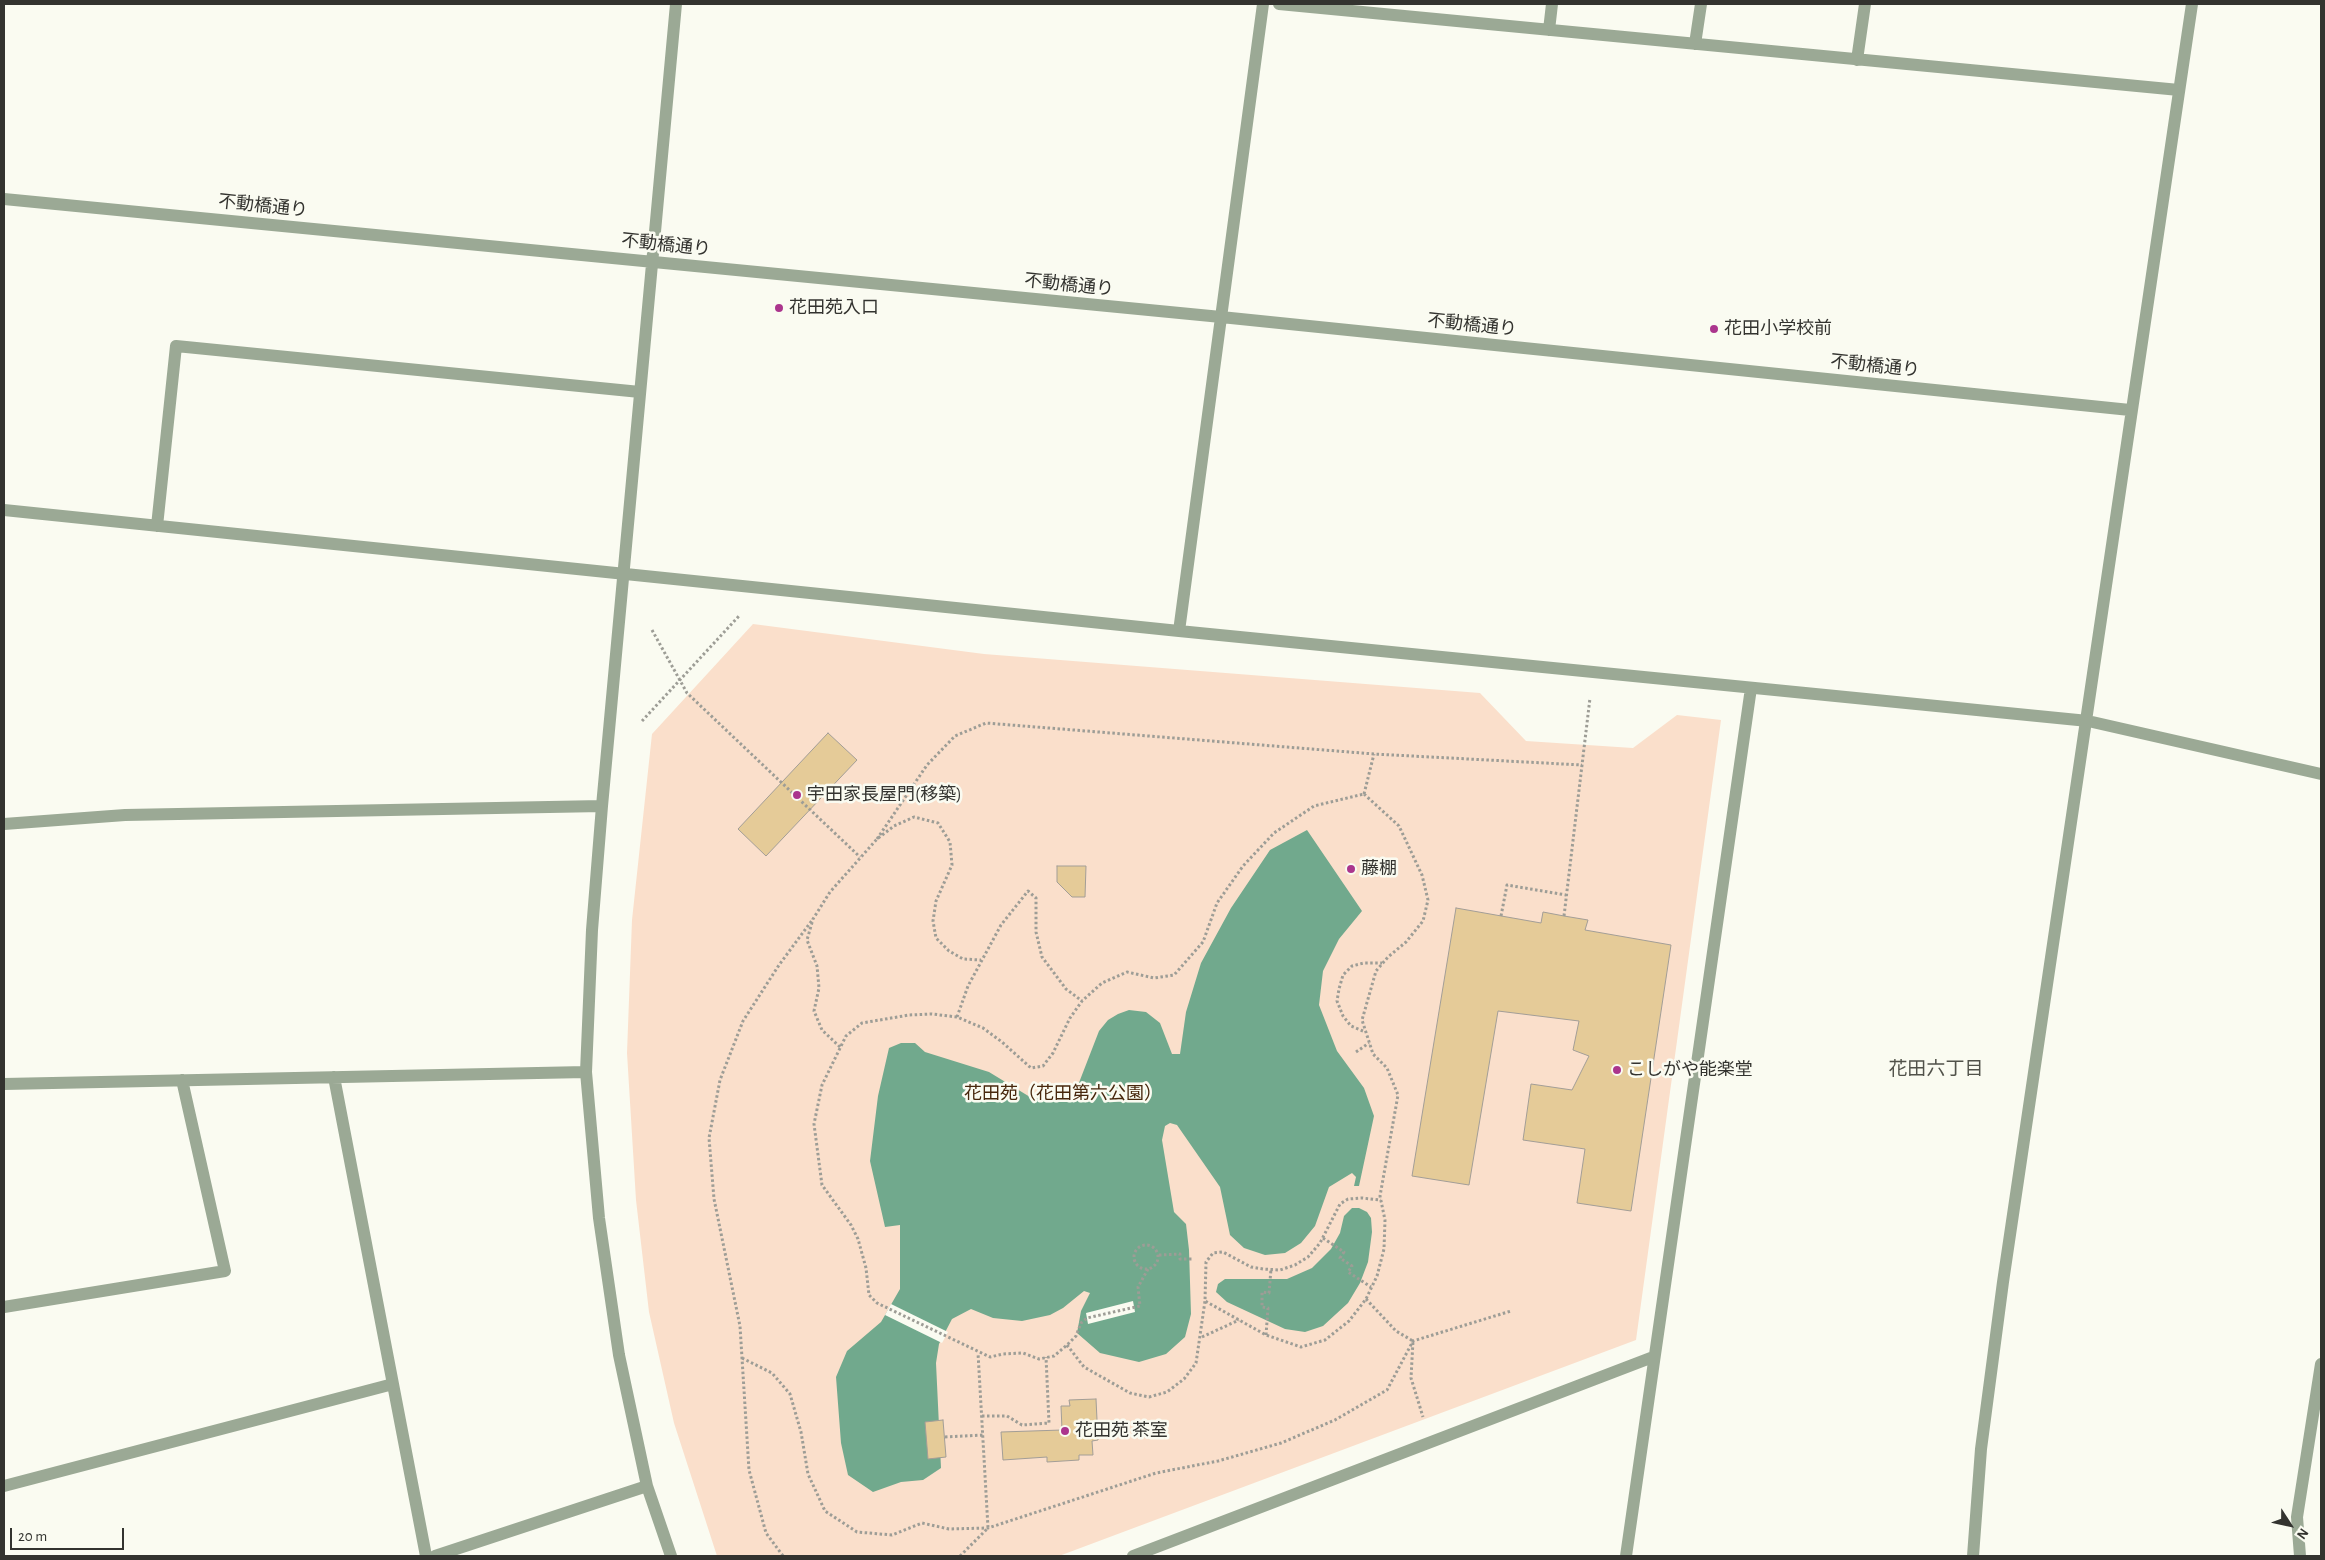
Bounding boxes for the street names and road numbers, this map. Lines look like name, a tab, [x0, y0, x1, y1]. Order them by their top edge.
street label: 不動橋通り	[217, 191, 309, 221]
street label: 不動橋通り	[620, 230, 712, 260]
street label: 不動橋通り	[1023, 270, 1115, 300]
street label: 不動橋通り	[1426, 310, 1518, 340]
street label: 不動橋通り	[1829, 351, 1921, 381]

